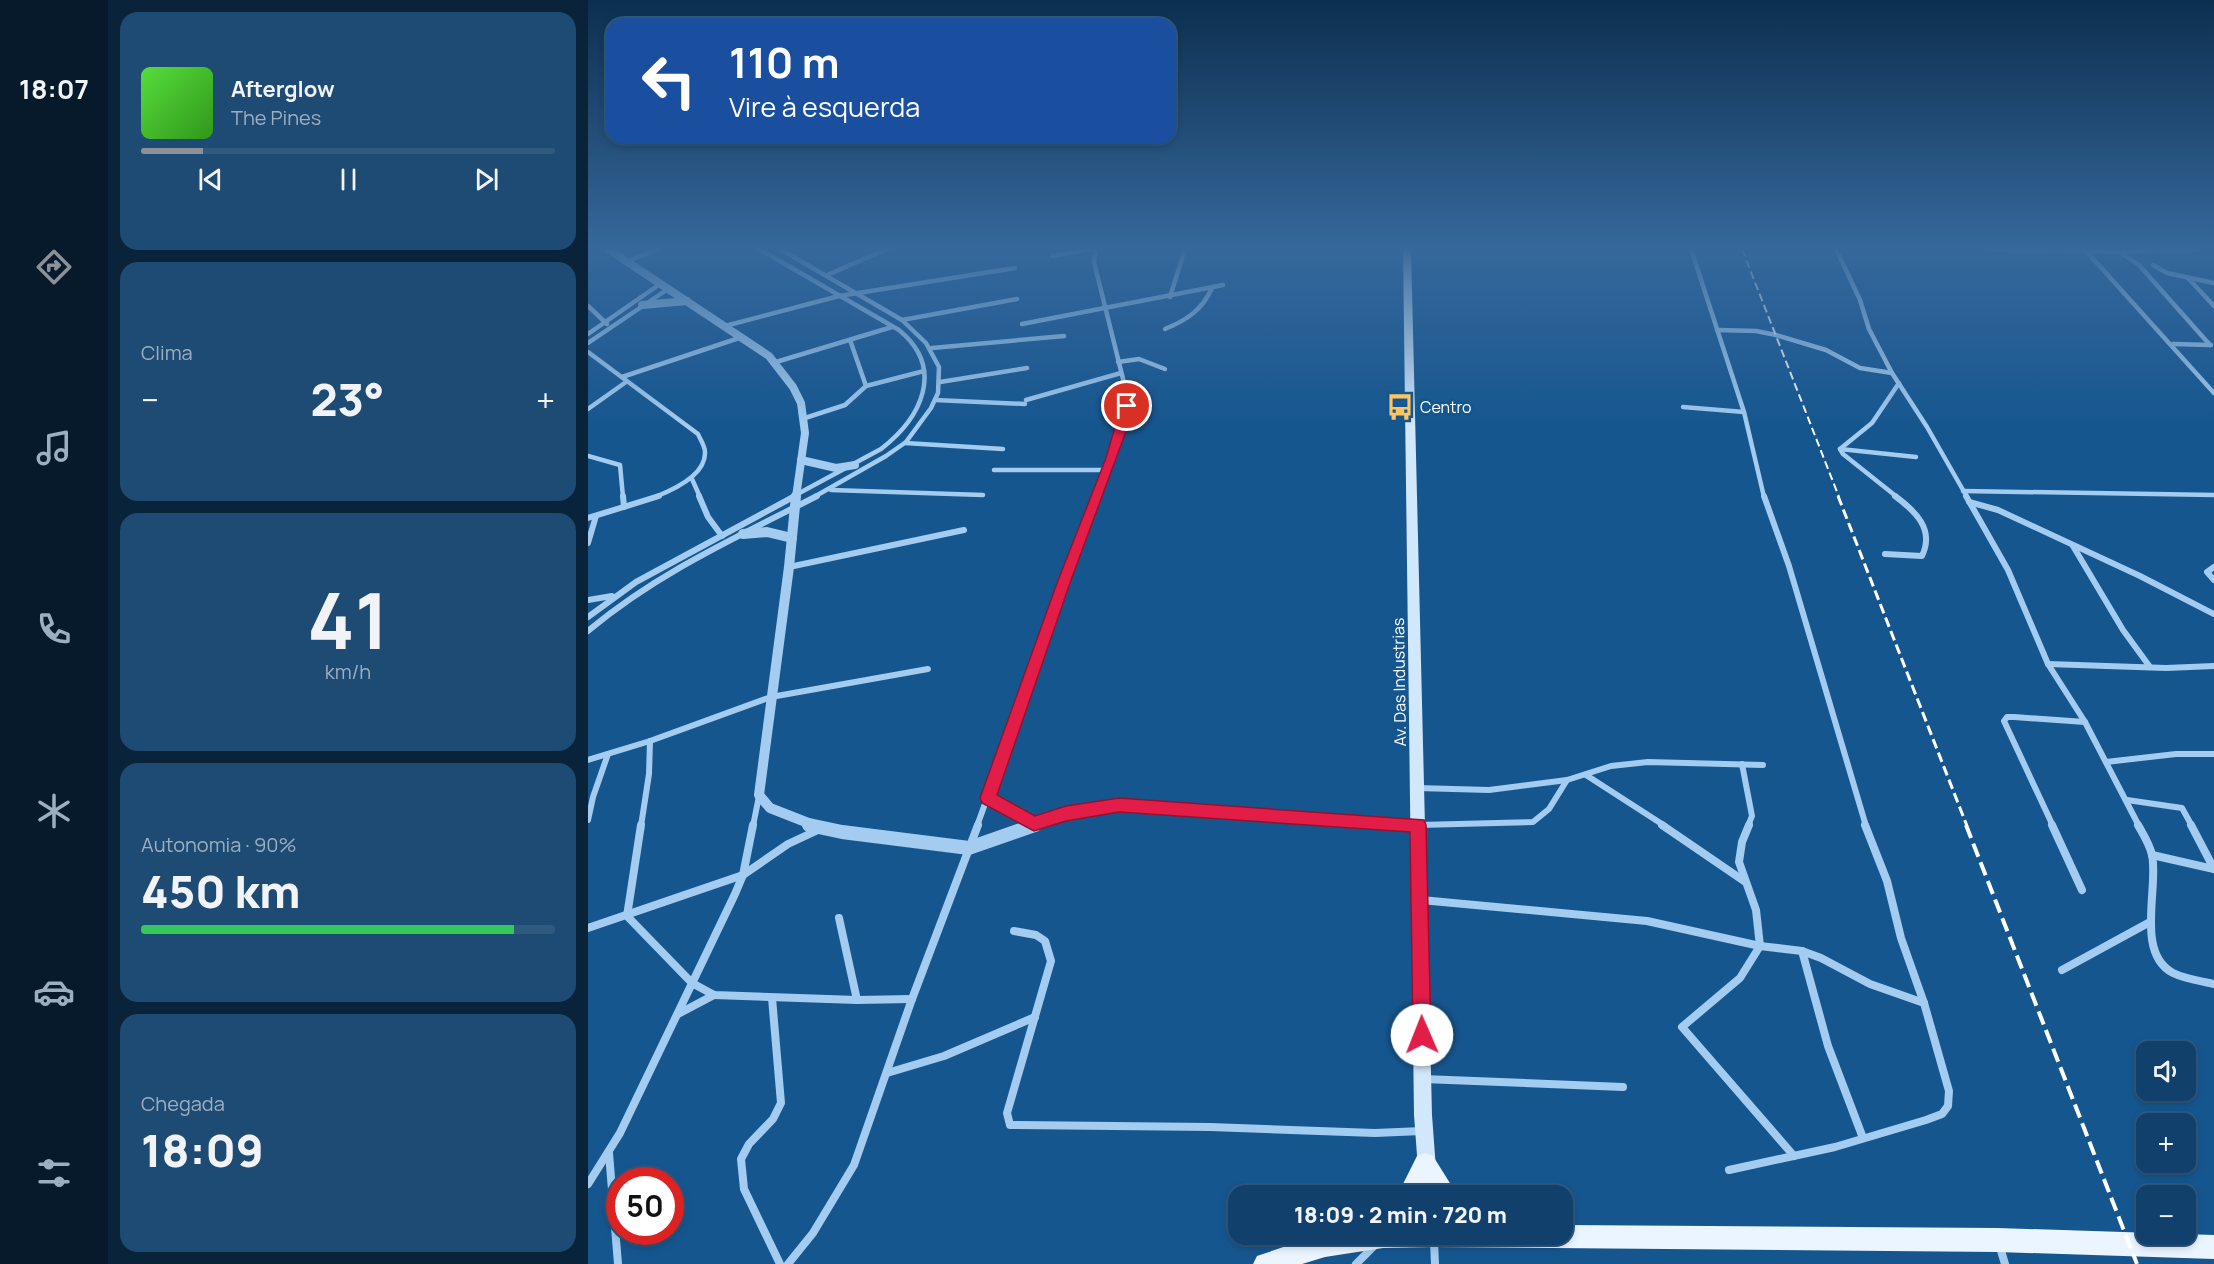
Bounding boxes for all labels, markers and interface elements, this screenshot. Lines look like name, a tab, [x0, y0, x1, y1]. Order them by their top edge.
text: 110 m	[729, 33, 840, 91]
icon: left	[630, 42, 708, 120]
text: 18:07	[19, 70, 89, 107]
text: Afterglow	[231, 74, 335, 104]
text: Vire à esquerda	[729, 88, 920, 125]
text: The Pines	[231, 104, 321, 131]
icon: previous	[194, 163, 227, 196]
icon: pause	[332, 163, 365, 196]
icon: next	[470, 163, 503, 196]
icon: directions	[33, 246, 75, 288]
text: Clima	[141, 339, 193, 366]
text: 23°	[310, 368, 384, 430]
text: −	[141, 377, 159, 422]
text: +	[536, 377, 555, 422]
pin	[1101, 380, 1152, 431]
icon: arrive	[1110, 389, 1143, 422]
bus stop icon: Centro	[1385, 392, 1415, 422]
place label: Centro	[1420, 396, 1472, 418]
icon: music	[33, 427, 75, 469]
text: 41	[307, 566, 389, 672]
icon: phone	[33, 608, 75, 650]
street label: Av. Das Industrias	[1387, 618, 1411, 746]
text: km/h	[325, 658, 371, 685]
icon: climate	[33, 790, 75, 832]
text: Autonomia · 90%	[141, 831, 297, 858]
text: 450 km	[141, 860, 301, 922]
icon: car	[33, 971, 75, 1013]
position arrow	[1390, 1003, 1454, 1067]
map controls	[2136, 1041, 2196, 1245]
button: sound	[2136, 1041, 2196, 1101]
text: Chegada	[141, 1090, 225, 1117]
button: +	[2136, 1113, 2196, 1173]
text: 18:09	[141, 1119, 264, 1181]
icon: filters	[33, 1152, 75, 1194]
speed limit sign: 50	[606, 1167, 684, 1245]
button: −	[2136, 1185, 2196, 1245]
text: 18:09 · 2 min · 720 m	[1294, 1200, 1507, 1230]

